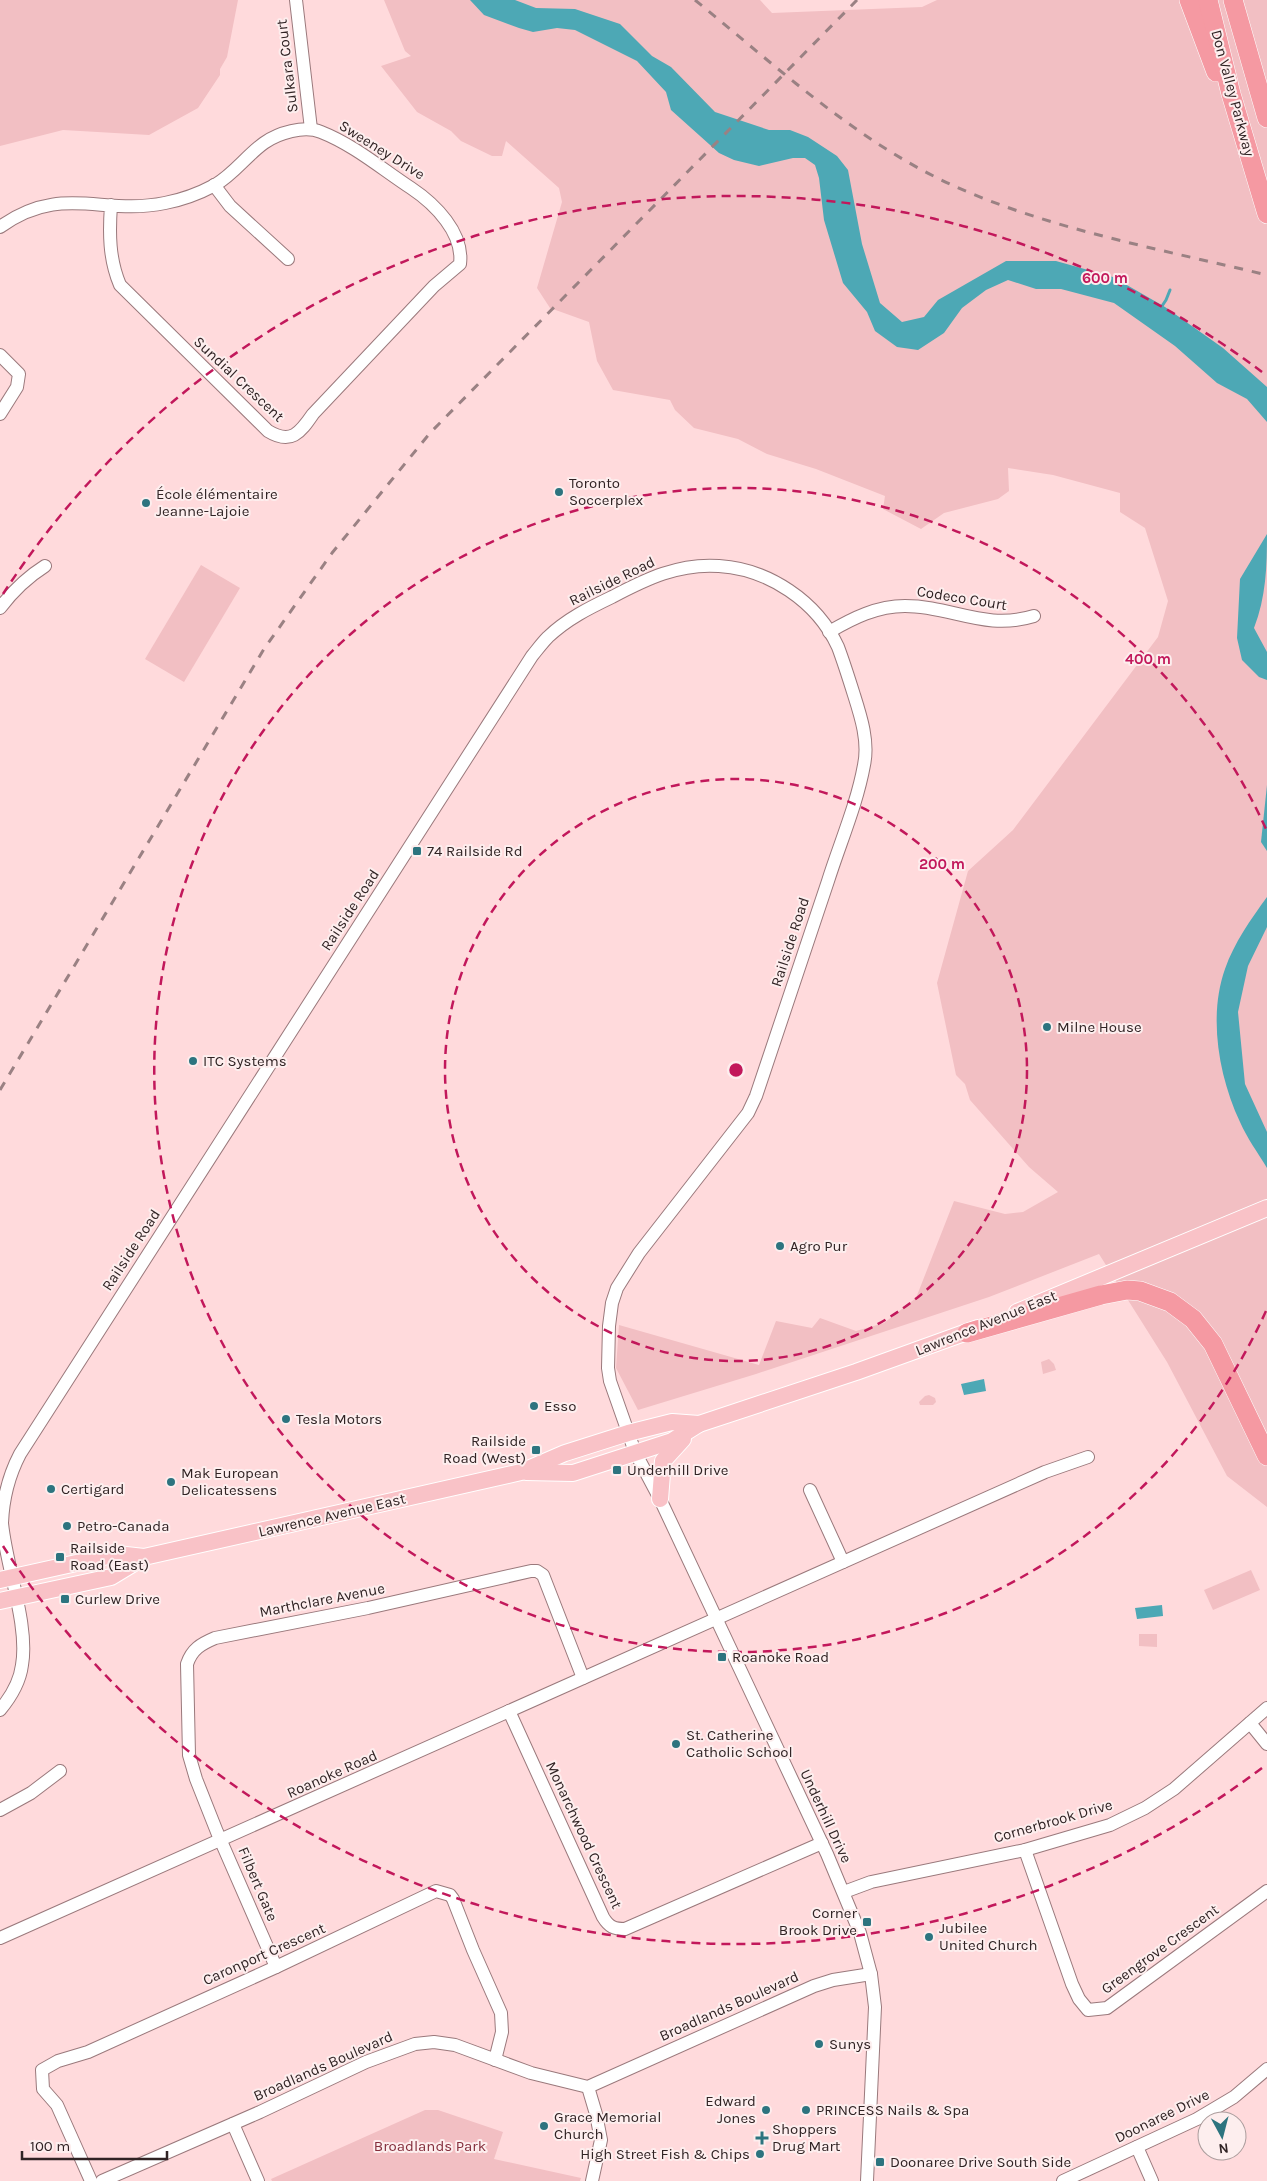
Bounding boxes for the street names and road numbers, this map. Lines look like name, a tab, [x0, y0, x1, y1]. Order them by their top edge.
street label: Sulkara Court	[272, 18, 302, 114]
street label: Don Valley Parkway	[1207, 28, 1259, 158]
street label: Sweeney Drive	[336, 116, 428, 184]
street label: Sundial Crescent	[190, 333, 288, 426]
street label: Railside Road	[566, 552, 658, 610]
street label: Codeco Court	[916, 582, 1009, 614]
street label: Railside Road	[317, 866, 383, 954]
street label: Railside Road	[767, 895, 813, 989]
street label: Railside Road	[98, 1206, 164, 1294]
street label: Lawrence Avenue East	[913, 1286, 1059, 1360]
street label: Lawrence Avenue East	[257, 1489, 408, 1541]
street label: Marthclare Avenue	[258, 1579, 386, 1621]
street label: Roanoke Road	[284, 1746, 380, 1802]
street label: Monarchwood Crescent	[542, 1758, 626, 1912]
street label: Underhill Drive	[796, 1766, 856, 1866]
street label: Cornerbrook Drive	[992, 1795, 1114, 1847]
street label: Filbert Gate	[234, 1844, 282, 1924]
street label: Greengrove Crescent	[1098, 1900, 1223, 1998]
street label: Caronport Crescent	[200, 1919, 328, 1989]
street label: Broadlands Boulevard	[657, 1967, 801, 2045]
street label: Broadlands Boulevard	[251, 2027, 395, 2105]
street label: Doonaree Drive	[1112, 2085, 1212, 2147]

